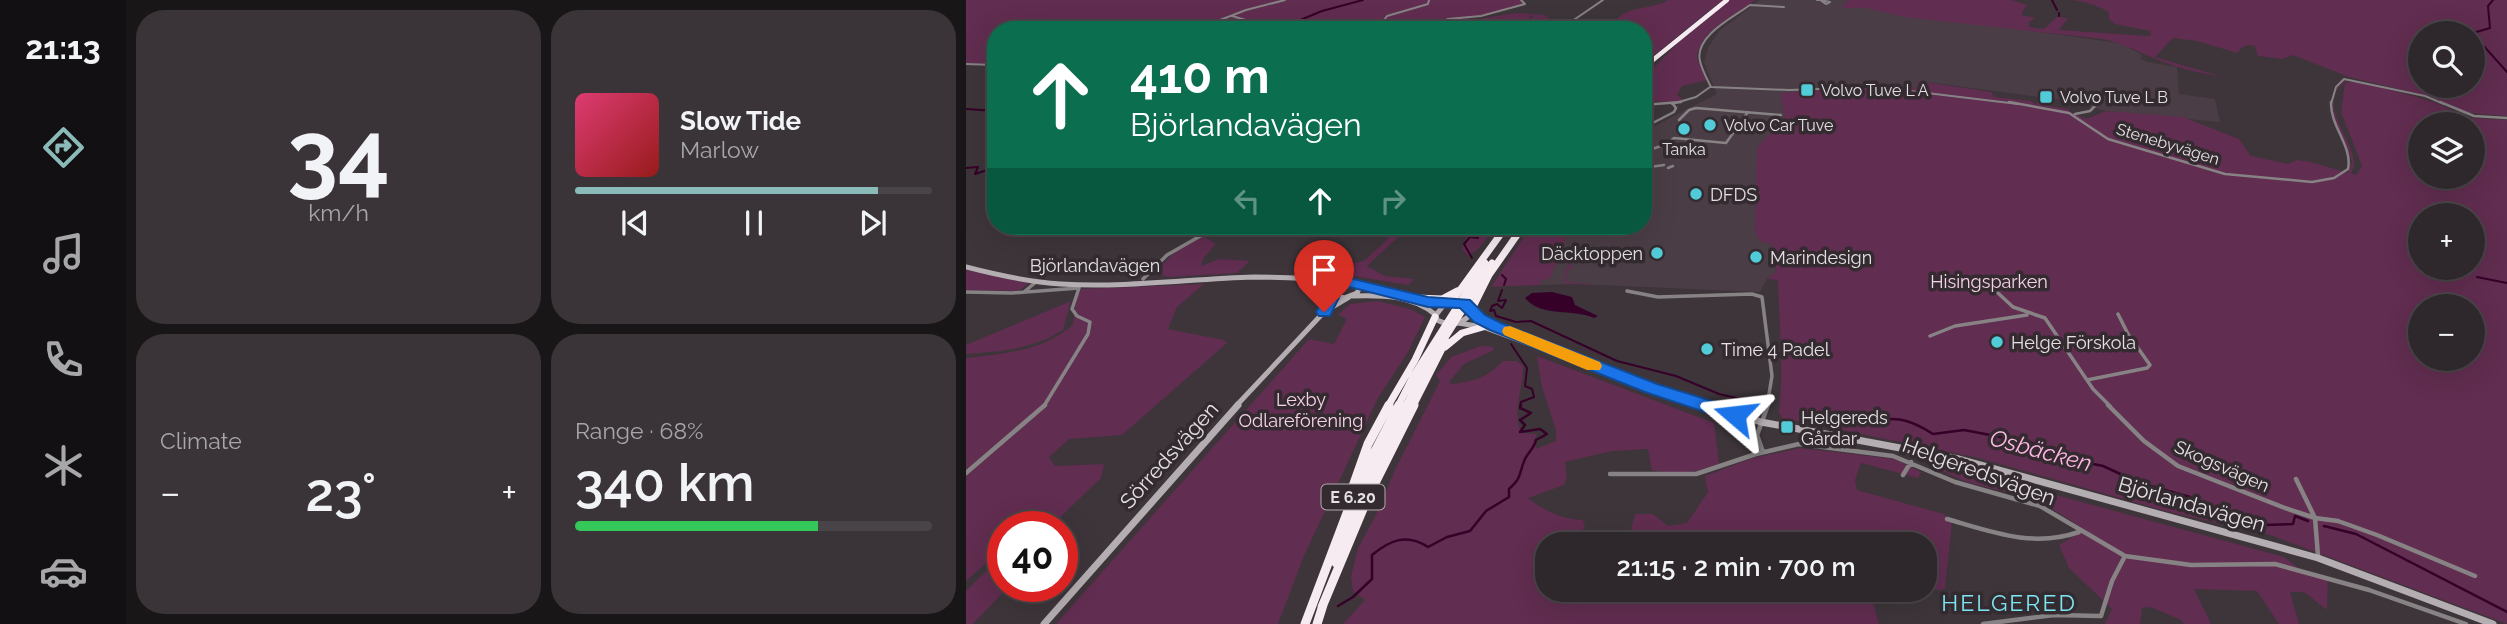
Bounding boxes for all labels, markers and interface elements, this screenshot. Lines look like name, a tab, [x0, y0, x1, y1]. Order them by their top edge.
map controls	[2408, 21, 2485, 371]
button: search	[2408, 21, 2485, 98]
text: 21:13	[25, 29, 101, 66]
text: 410 m	[1130, 47, 1270, 104]
icon: ahead	[1015, 49, 1106, 140]
place label: Volvo Tuve L A	[1821, 81, 1929, 100]
marker: Volvo Tuve L A	[1799, 82, 1815, 98]
place label: Volvo Tuve L B	[2060, 88, 2168, 107]
marker: Volvo Tuve L B	[2038, 89, 2054, 105]
text: 34	[287, 100, 390, 207]
text: Slow Tide	[680, 106, 801, 136]
text: Björlandavägen	[1130, 106, 1362, 143]
button: layers	[2408, 112, 2485, 189]
place label: Volvo Car Tuve	[1724, 116, 1833, 135]
marker: Volvo Car Tuve	[1702, 117, 1718, 133]
street label: Stenebyvägen	[2114, 119, 2222, 169]
marker: Tanka	[1676, 121, 1692, 137]
icon: directions	[39, 123, 88, 172]
text: Marlow	[680, 136, 759, 163]
place label: Tanka	[1662, 140, 1706, 159]
icon: left	[1228, 182, 1266, 220]
icon: ahead	[1301, 182, 1339, 220]
icon: right	[1374, 182, 1412, 220]
place label: DFDS	[1710, 184, 1757, 205]
marker: DFDS	[1688, 186, 1704, 202]
text: km/h	[308, 199, 369, 226]
button: +	[2408, 203, 2485, 280]
icon: previous	[616, 204, 654, 242]
icon: pause	[735, 204, 773, 242]
icon: next	[854, 204, 892, 242]
icon: music	[39, 229, 88, 278]
pin	[1294, 240, 1354, 312]
place label: Däcktoppen	[1541, 243, 1643, 264]
marker: Däcktoppen	[1649, 245, 1665, 261]
place label: Marindesign	[1770, 247, 1872, 268]
marker: Marindesign	[1748, 249, 1764, 265]
icon: arrive	[1305, 251, 1343, 289]
street label: Björlandavägen	[1030, 255, 1160, 276]
park label: Hisingsparken	[1930, 271, 2048, 292]
button: −	[2408, 294, 2485, 371]
place label: Helge Förskola	[2011, 332, 2136, 353]
marker: Helge Förskola	[1989, 334, 2005, 350]
icon: phone	[39, 335, 88, 384]
place label: Time 4 Padel	[1721, 339, 1830, 360]
marker: Time 4 Padel	[1699, 341, 1715, 357]
position arrow	[1698, 378, 1772, 452]
park label: Lexby Odlareförening	[1239, 389, 1363, 431]
street label: Sörredsvägen	[1115, 397, 1223, 513]
place label: Helgereds Gårdar	[1801, 407, 1888, 449]
text: Range · 68%	[575, 417, 704, 444]
marker: Helgereds Gårdar	[1779, 419, 1795, 435]
water label: Osbäcken	[1987, 423, 2095, 477]
text: Climate	[160, 427, 242, 454]
street label: Helgeredsvägen	[1899, 432, 2059, 510]
street label: Skogsvägen	[2171, 436, 2273, 496]
icon: climate	[39, 441, 88, 490]
text: 340 km	[575, 452, 754, 513]
text: 23°	[306, 462, 376, 523]
text: −	[160, 470, 180, 515]
text: +	[501, 470, 517, 515]
street label: Björlandavägen	[2115, 471, 2269, 537]
road number: E 6.20	[1322, 484, 1384, 510]
speed limit sign: 40	[987, 511, 1078, 602]
icon: car	[39, 547, 88, 596]
text: 21:15 · 2 min · 700 m	[1617, 552, 1855, 582]
district label: HELGERED	[1941, 589, 2077, 616]

